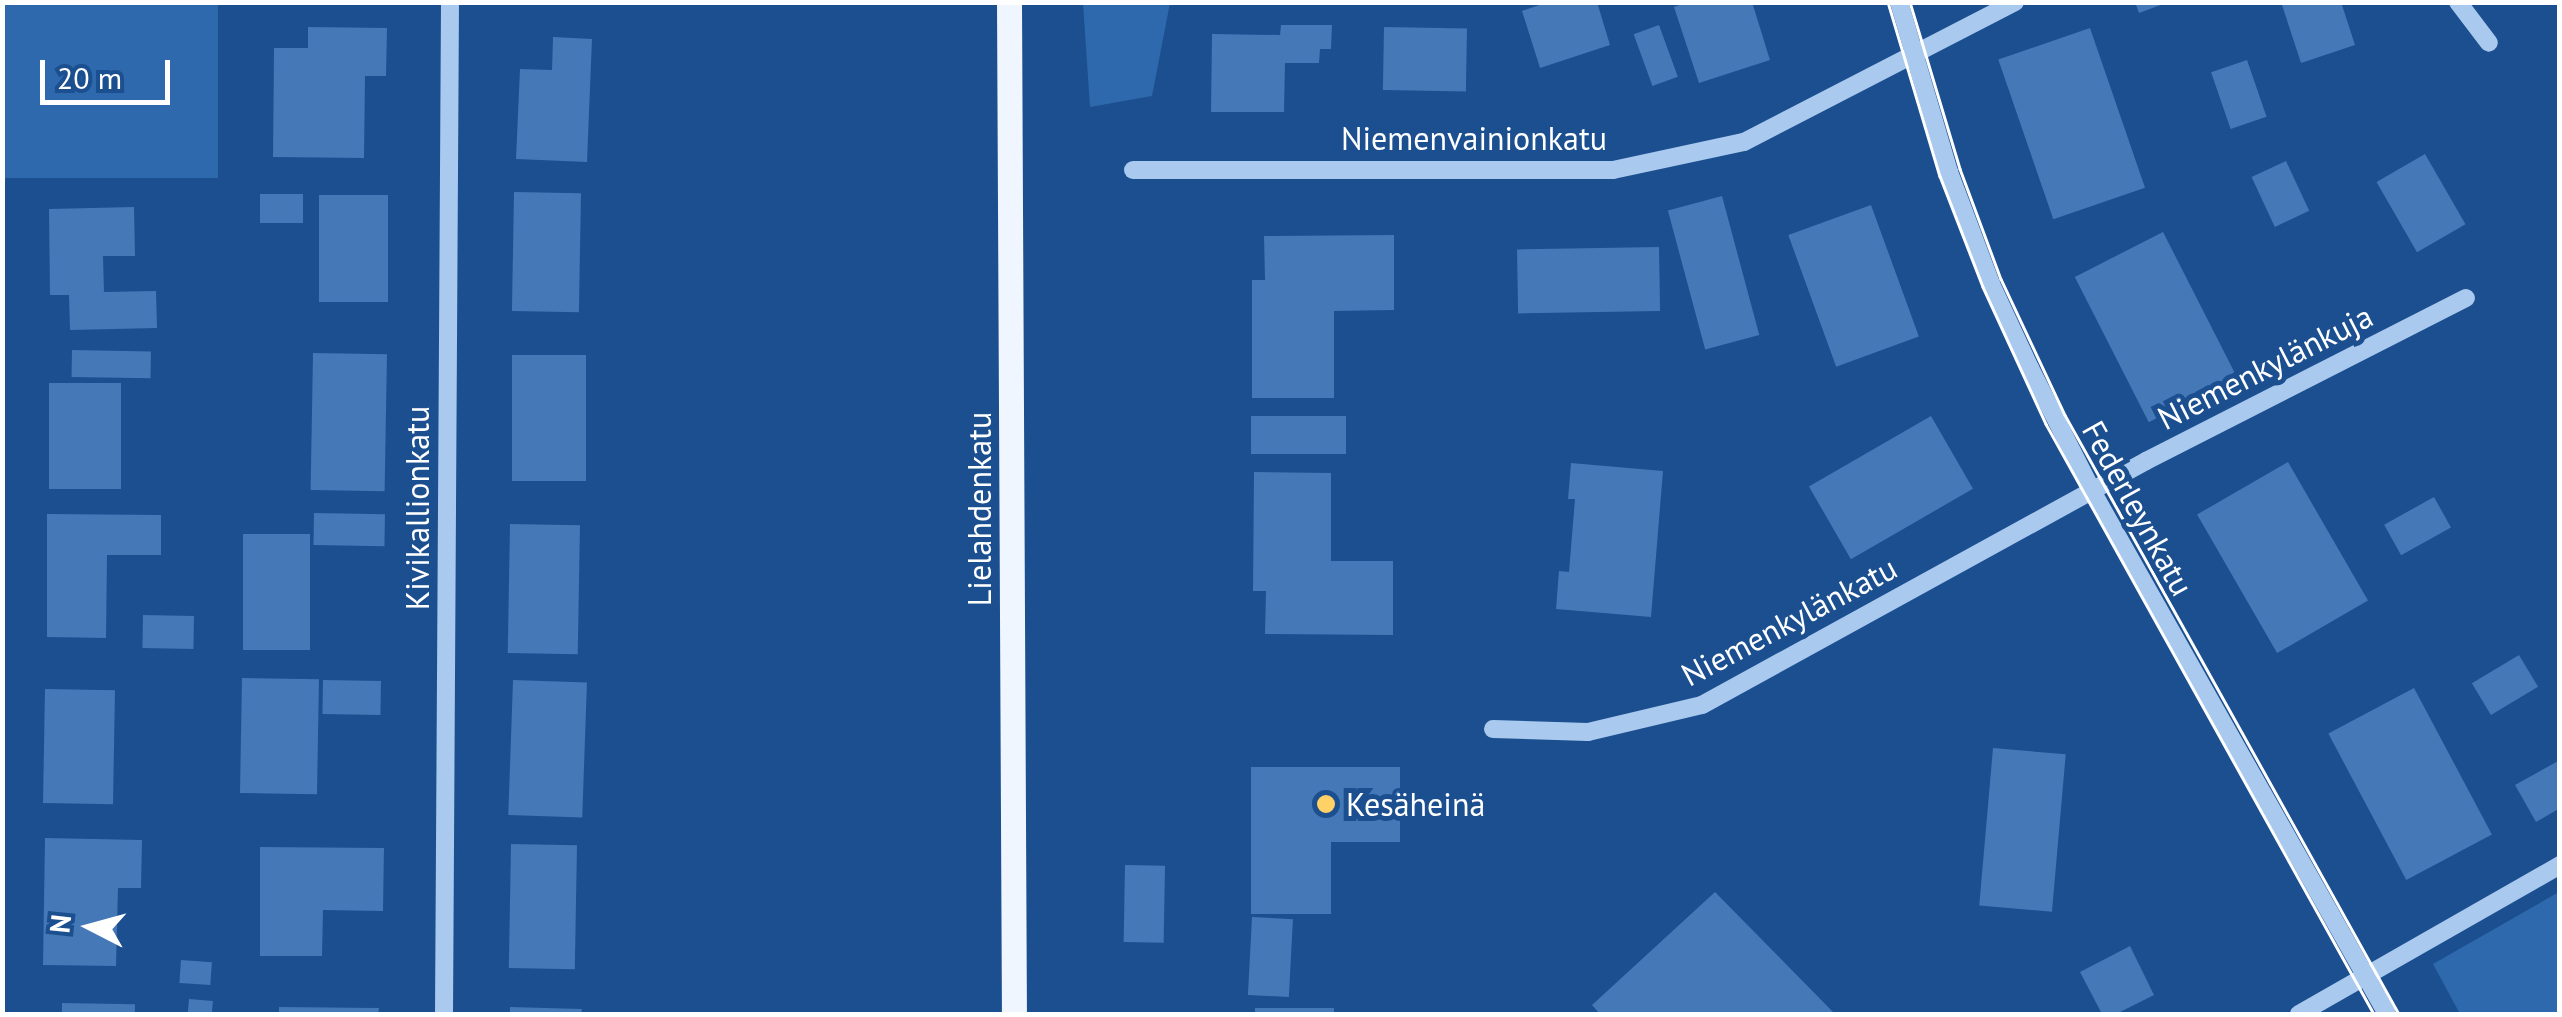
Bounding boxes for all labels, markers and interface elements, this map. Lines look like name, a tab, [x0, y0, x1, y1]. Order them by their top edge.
scale bar	[45, 40, 175, 102]
text: 20 m	[57, 58, 122, 97]
street label: Niemenvainionkatu	[1341, 119, 1607, 157]
street label: Niemenkylänkuja	[2151, 296, 2379, 438]
street label: Kivikallionkatu	[398, 406, 436, 610]
street label: Lielahdenkatu	[960, 412, 998, 606]
street label: Federleynkatu	[2074, 414, 2202, 602]
street label: Niemenkylänkatu	[1675, 548, 1903, 694]
place label: Kesäheinä	[1346, 785, 1485, 823]
marker: Kesäheinä	[1315, 793, 1337, 815]
north arrow	[40, 877, 140, 977]
text: N	[40, 913, 79, 935]

